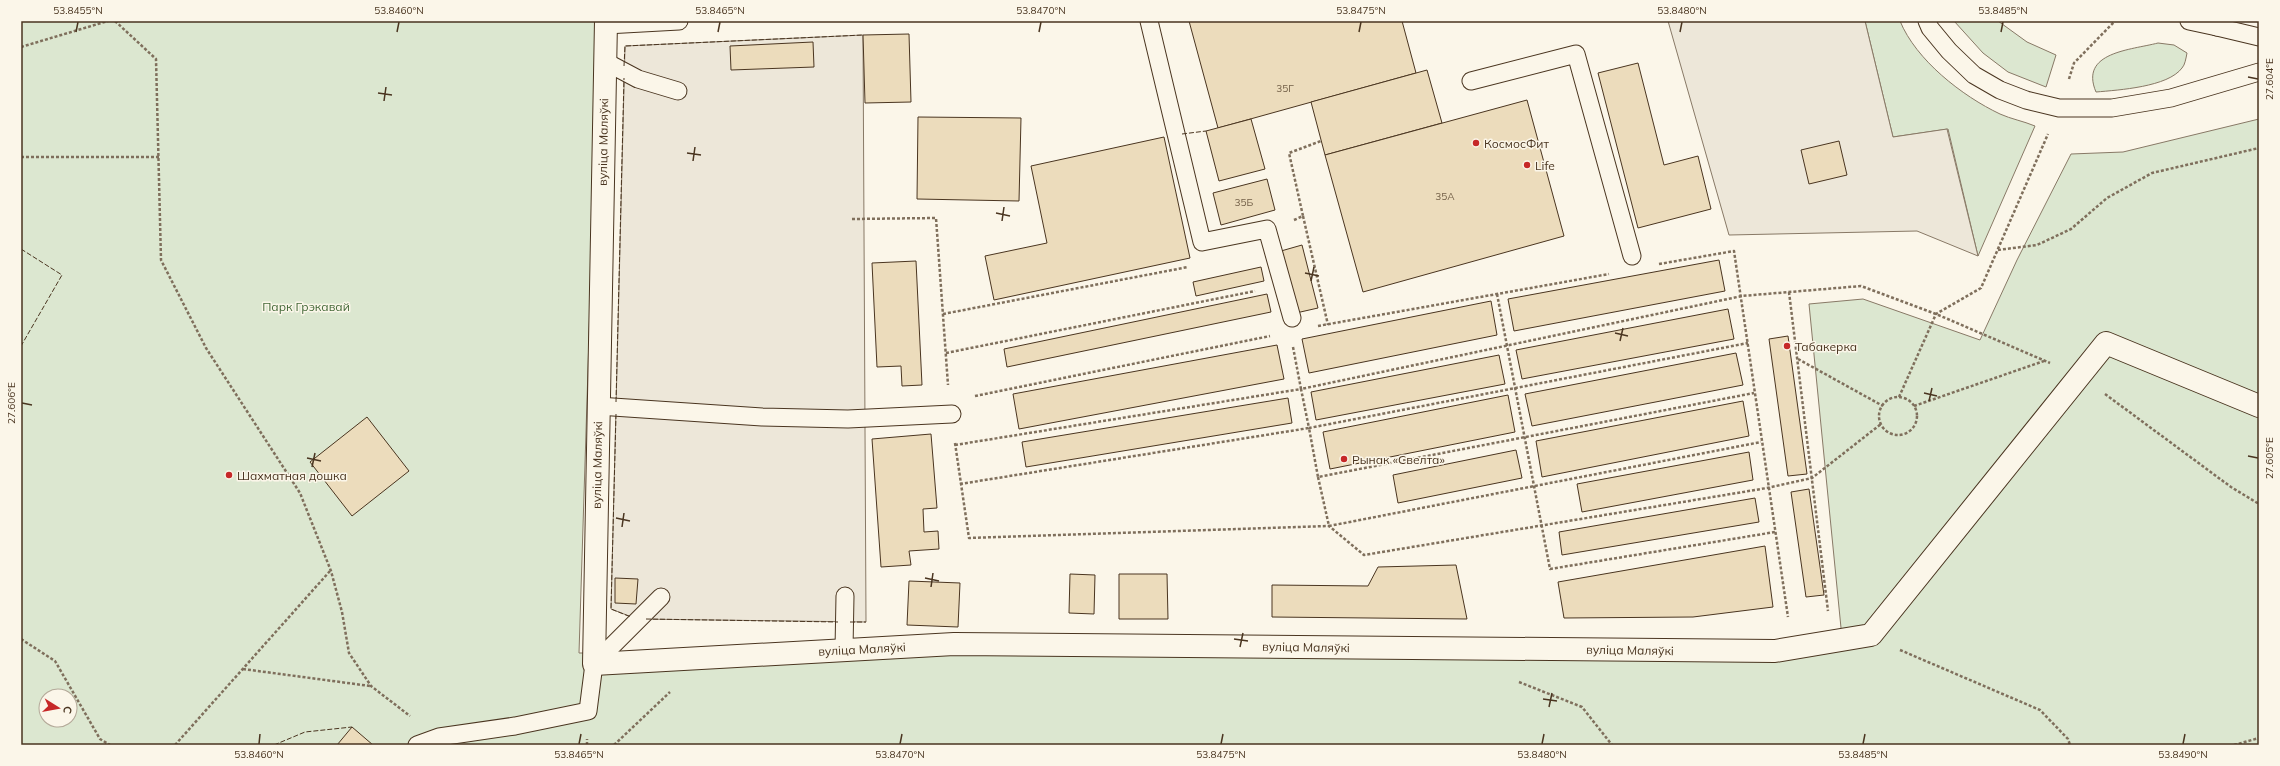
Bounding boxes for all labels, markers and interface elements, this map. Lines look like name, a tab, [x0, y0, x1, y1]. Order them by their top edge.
text: 53.8455°N	[53, 4, 103, 17]
text: 53.8460°N	[374, 4, 424, 17]
text: 53.8465°N	[695, 4, 745, 17]
text: 53.8470°N	[1016, 4, 1066, 17]
text: 53.8475°N	[1336, 4, 1386, 17]
text: 53.8480°N	[1657, 4, 1707, 17]
text: 53.8485°N	[1978, 4, 2028, 17]
text: 27.604°E	[2263, 58, 2276, 100]
house number: 35Г	[1276, 82, 1294, 95]
street label: вуліца Маляўкі	[595, 98, 611, 186]
place label: КосмосФит	[1484, 136, 1550, 151]
marker: КосмосФит	[1471, 138, 1481, 148]
place label: Life	[1535, 158, 1555, 173]
marker: Life	[1522, 160, 1532, 170]
house number: 35А	[1435, 190, 1455, 203]
house number: 35Б	[1235, 196, 1254, 209]
park label: Парк Грэкавай	[262, 299, 350, 314]
place label: Табакерка	[1795, 339, 1857, 354]
marker: Табакерка	[1782, 341, 1792, 351]
text: 27.606°E	[5, 382, 18, 424]
street label: вуліца Маляўкі	[589, 421, 605, 509]
text: 27.605°E	[2263, 437, 2276, 479]
place label: Рынак «Свелта»	[1352, 452, 1445, 467]
marker: Рынак «Свелта»	[1339, 454, 1349, 464]
place label: Шахматная дошка	[237, 468, 347, 483]
marker: Шахматная дошка	[224, 470, 234, 480]
street label: вуліца Маляўкі	[818, 639, 906, 659]
street label: вуліца Маляўкі	[1262, 639, 1350, 655]
street label: вуліца Маляўкі	[1586, 642, 1674, 658]
north arrow	[38, 688, 78, 728]
text: С	[60, 705, 75, 715]
text: 53.8460°N	[234, 748, 284, 761]
text: 53.8465°N	[554, 748, 604, 761]
text: 53.8470°N	[875, 748, 925, 761]
text: 53.8475°N	[1196, 748, 1246, 761]
text: 53.8480°N	[1517, 748, 1567, 761]
text: 53.8485°N	[1838, 748, 1888, 761]
text: 53.8490°N	[2158, 748, 2208, 761]

